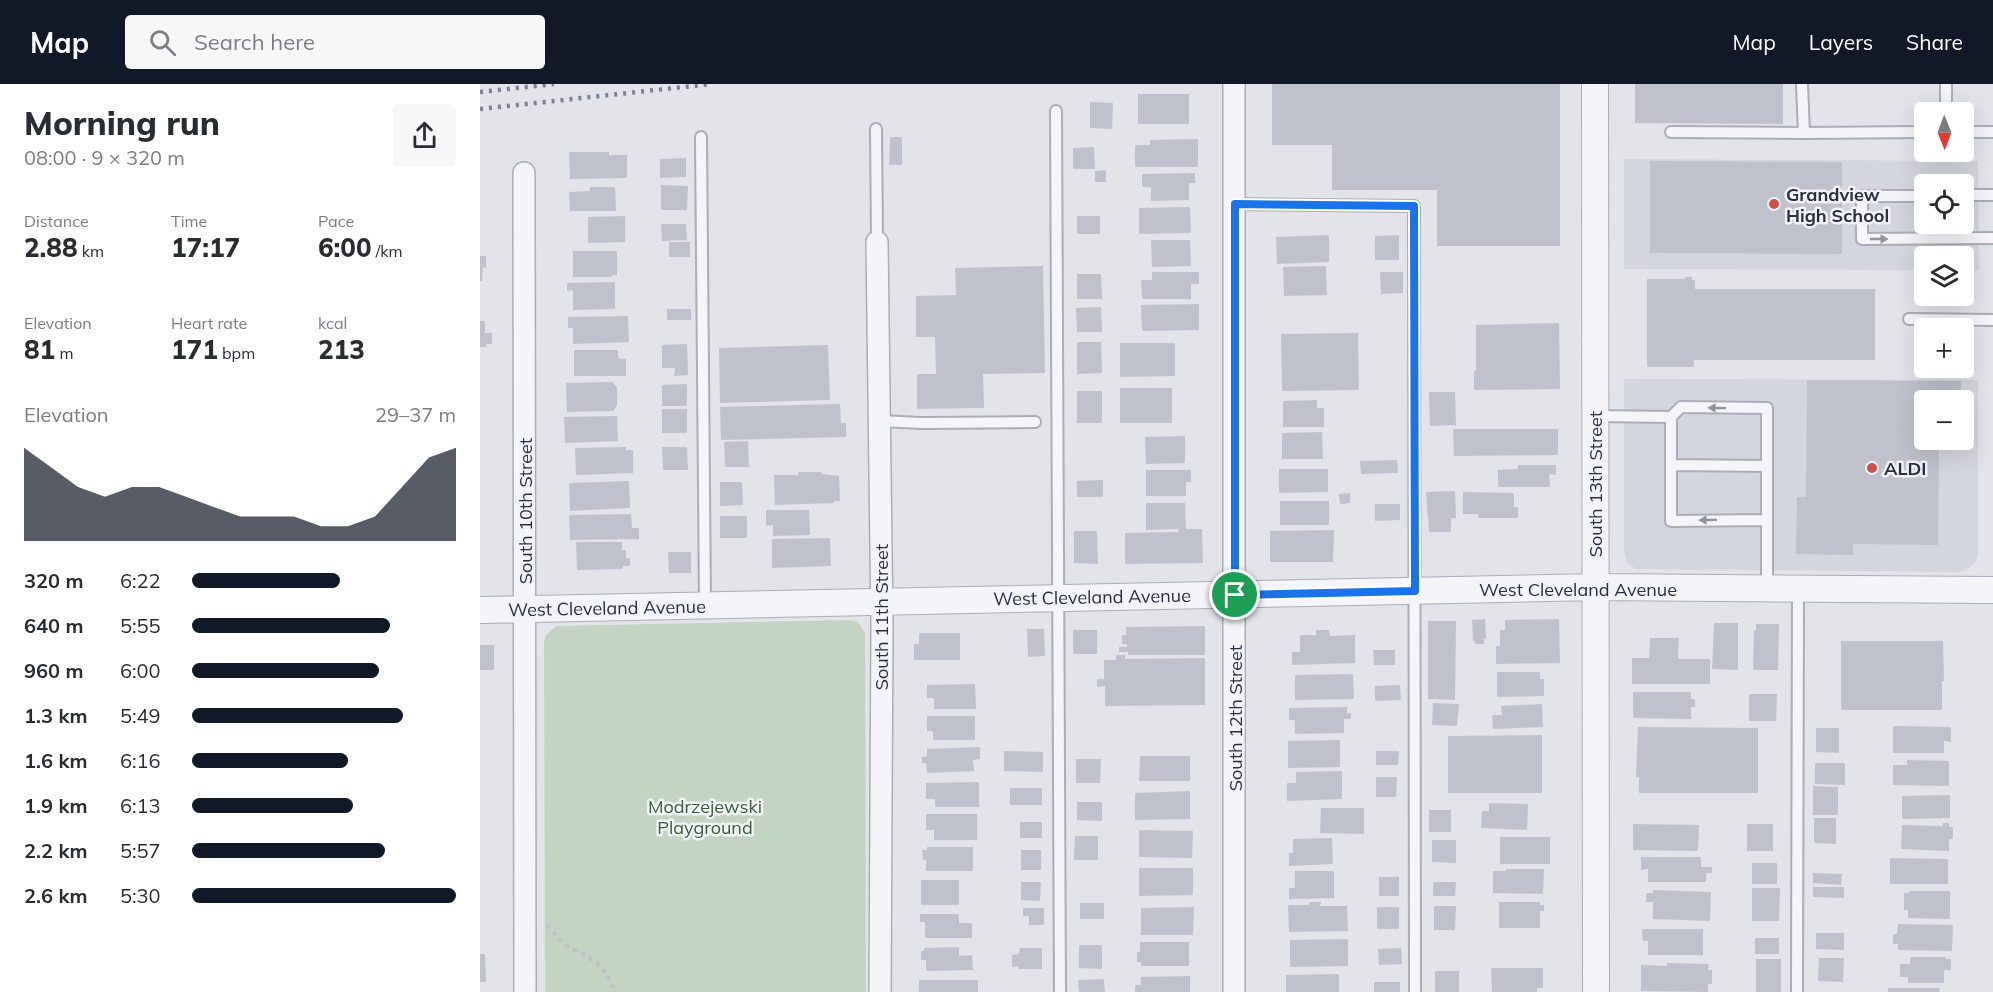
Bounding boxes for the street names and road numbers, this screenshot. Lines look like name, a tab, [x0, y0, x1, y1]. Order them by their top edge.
street label: South 13th Street	[1584, 411, 1607, 557]
street label: South 10th Street	[514, 438, 537, 584]
street label: South 11th Street	[870, 544, 893, 690]
street label: West Cleveland Avenue	[1479, 578, 1677, 601]
street label: West Cleveland Avenue	[993, 584, 1191, 610]
street label: West Cleveland Avenue	[508, 595, 706, 621]
street label: South 12th Street	[1224, 645, 1247, 791]

